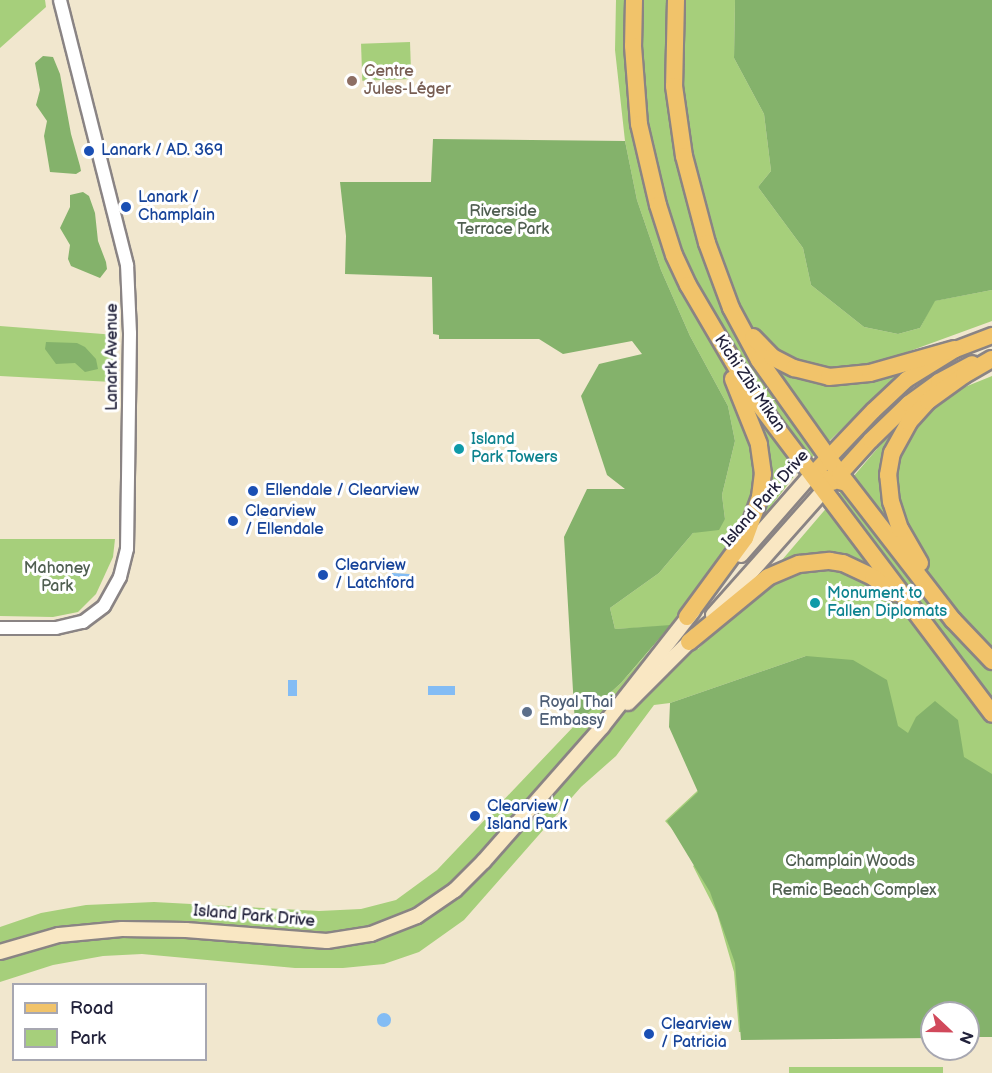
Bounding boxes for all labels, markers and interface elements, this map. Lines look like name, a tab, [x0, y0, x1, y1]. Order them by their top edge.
place label: Centre Jules-Léger	[364, 62, 451, 100]
marker: Centre Jules-Léger	[345, 74, 359, 88]
place label: Lanark / AD. 369	[101, 141, 223, 161]
marker: Lanark / AD. 369	[82, 144, 96, 158]
place label: Lanark / Champlain	[138, 188, 215, 226]
marker: Lanark / Champlain	[119, 200, 133, 214]
park label: Riverside Terrace Park	[457, 202, 549, 240]
street label: Lanark Avenue	[103, 303, 123, 411]
street label: Kichi Zībī Mīkan	[709, 332, 789, 436]
place label: Island Park Towers	[471, 430, 558, 468]
marker: Island Park Towers	[452, 442, 466, 456]
street label: Island Park Drive	[719, 447, 813, 551]
place label: Ellendale / Clearview	[265, 481, 419, 501]
marker: Ellendale / Clearview	[246, 484, 260, 498]
place label: Clearview / Ellendale	[245, 502, 324, 540]
marker: Clearview / Ellendale	[226, 514, 240, 528]
place label: Clearview / Latchford	[335, 556, 414, 594]
park label: Mahoney Park	[24, 559, 90, 597]
marker: Clearview / Latchford	[316, 568, 330, 582]
place label: Monument to Fallen Diplomats	[827, 584, 947, 622]
marker: Monument to Fallen Diplomats	[808, 596, 822, 610]
place label: Royal Thai Embassy	[539, 693, 614, 731]
marker: Royal Thai Embassy	[520, 705, 534, 719]
place label: Clearview / Island Park	[487, 797, 569, 835]
marker: Clearview / Island Park	[468, 809, 482, 823]
park label: Champlain Woods	[785, 852, 915, 872]
park label: Remic Beach Complex	[771, 881, 937, 901]
street label: Island Park Drive	[192, 902, 316, 932]
legend	[12, 983, 207, 1061]
text: Road	[70, 998, 114, 1019]
north arrow	[920, 1001, 980, 1061]
place label: Clearview / Patricia	[661, 1015, 732, 1053]
marker: Clearview / Patricia	[642, 1027, 656, 1041]
text: Park	[70, 1028, 106, 1049]
text: N	[954, 1028, 976, 1046]

